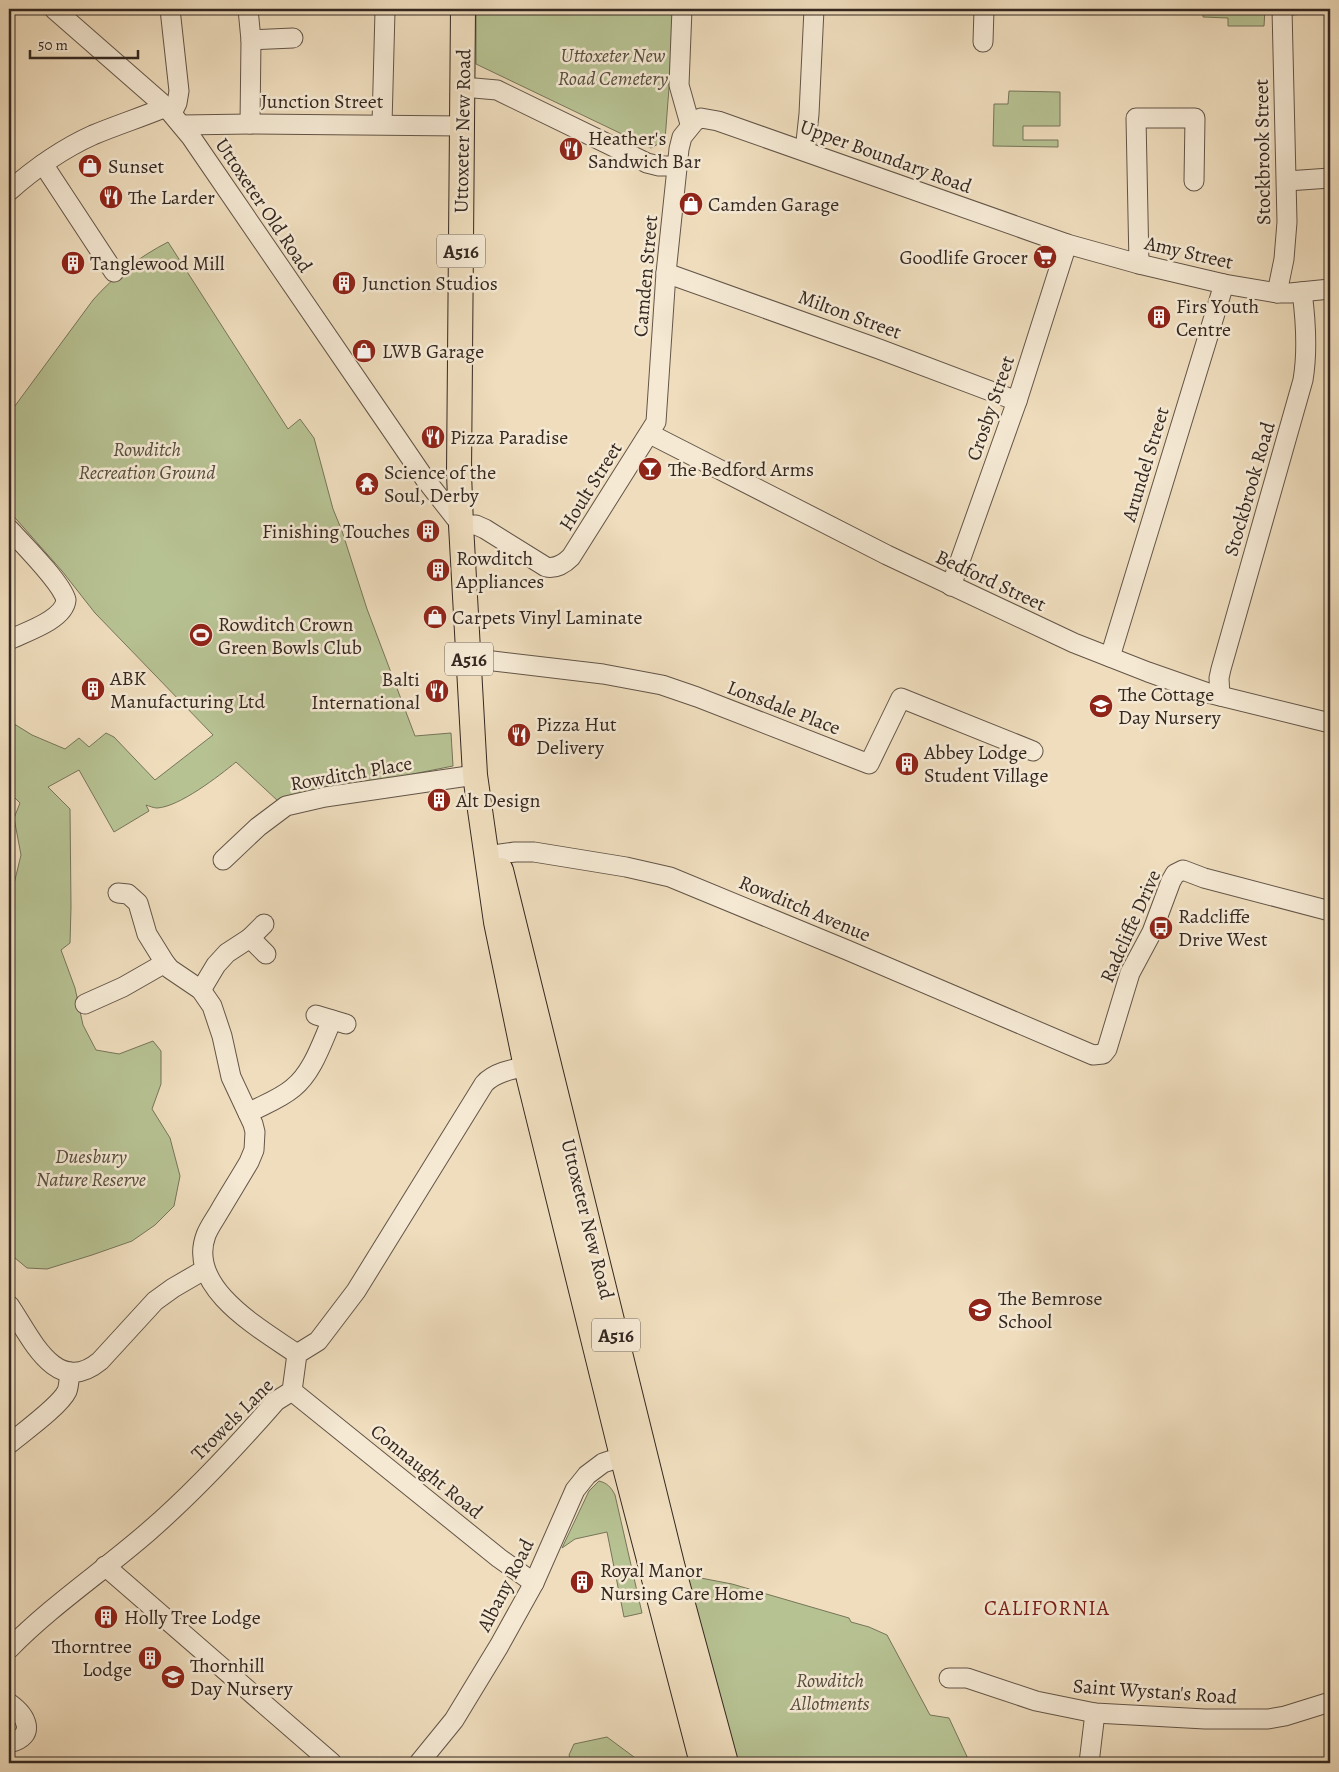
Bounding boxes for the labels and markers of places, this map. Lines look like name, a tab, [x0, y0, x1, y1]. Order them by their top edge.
place label: Heather's Sandwich Bar	[588, 125, 701, 175]
restaurant icon: Heather's Sandwich Bar	[558, 136, 584, 162]
shop icon: Sunset	[77, 153, 103, 179]
place label: Sunset	[108, 153, 164, 180]
restaurant icon: The Larder	[98, 184, 124, 210]
place label: The Larder	[128, 184, 215, 211]
shop icon: Camden Garage	[678, 191, 704, 217]
place label: Camden Garage	[708, 191, 839, 218]
place label: Goodlife Grocer	[900, 244, 1028, 271]
supermarket icon: Goodlife Grocer	[1032, 244, 1058, 270]
building icon: Tanglewood Mill	[60, 250, 86, 276]
place label: Tanglewood Mill	[90, 250, 225, 277]
building icon: Junction Studios	[331, 270, 357, 296]
place label: Junction Studios	[362, 270, 498, 297]
place label: Firs Youth Centre	[1176, 293, 1259, 343]
building icon: Firs Youth Centre	[1146, 304, 1172, 330]
shop icon: LWB Garage	[351, 338, 377, 364]
place label: LWB Garage	[382, 338, 484, 365]
restaurant icon: Pizza Paradise	[420, 424, 446, 450]
place label: Pizza Paradise	[450, 424, 568, 451]
bar icon: The Bedford Arms	[637, 456, 663, 482]
place label: The Bedford Arms	[668, 456, 814, 483]
place label: Science of the Soul, Derby	[384, 459, 496, 509]
temple icon: Science of the Soul, Derby	[354, 471, 380, 497]
place label: Finishing Touches	[262, 518, 410, 545]
building icon: Finishing Touches	[415, 518, 441, 544]
place label: Rowditch Appliances	[455, 545, 544, 595]
building icon: Rowditch Appliances	[425, 557, 451, 583]
shop icon: Carpets Vinyl Laminate	[422, 604, 448, 630]
place label: Carpets Vinyl Laminate	[452, 604, 643, 631]
place label: Rowditch Crown Green Bowls Club	[218, 611, 362, 661]
sports icon: Rowditch Crown Green Bowls Club	[188, 622, 214, 648]
place label: ABK Manufacturing Ltd	[109, 665, 265, 715]
place label: Balti International	[311, 666, 420, 716]
building icon: ABK Manufacturing Ltd	[80, 676, 106, 702]
restaurant icon: Balti International	[424, 678, 450, 704]
place label: The Cottage Day Nursery	[1118, 681, 1222, 731]
school or university icon: The Cottage Day Nursery	[1088, 693, 1114, 719]
place label: Pizza Hut Delivery	[536, 711, 617, 761]
restaurant icon: Pizza Hut Delivery	[506, 722, 532, 748]
place label: Abbey Lodge Student Village	[923, 739, 1048, 789]
building icon: Abbey Lodge Student Village	[894, 751, 920, 777]
building icon: Alt Design	[426, 787, 452, 813]
place label: Alt Design	[455, 787, 540, 814]
place label: Radcliffe Drive West	[1178, 903, 1268, 953]
bus stop icon: Radcliffe Drive West	[1148, 915, 1174, 941]
place label: The Bemrose School	[998, 1285, 1103, 1335]
school or university icon: The Bemrose School	[967, 1297, 993, 1323]
place label: Royal Manor Nursing Care Home	[600, 1557, 764, 1607]
building icon: Royal Manor Nursing Care Home	[569, 1569, 595, 1595]
building icon: Holly Tree Lodge	[93, 1604, 119, 1630]
place label: Holly Tree Lodge	[124, 1604, 261, 1631]
place label: Thorntree Lodge	[52, 1633, 132, 1683]
building icon: Thorntree Lodge	[137, 1645, 163, 1671]
place label: Thornhill Day Nursery	[190, 1652, 294, 1702]
school or university icon: Thornhill Day Nursery	[160, 1664, 186, 1690]

